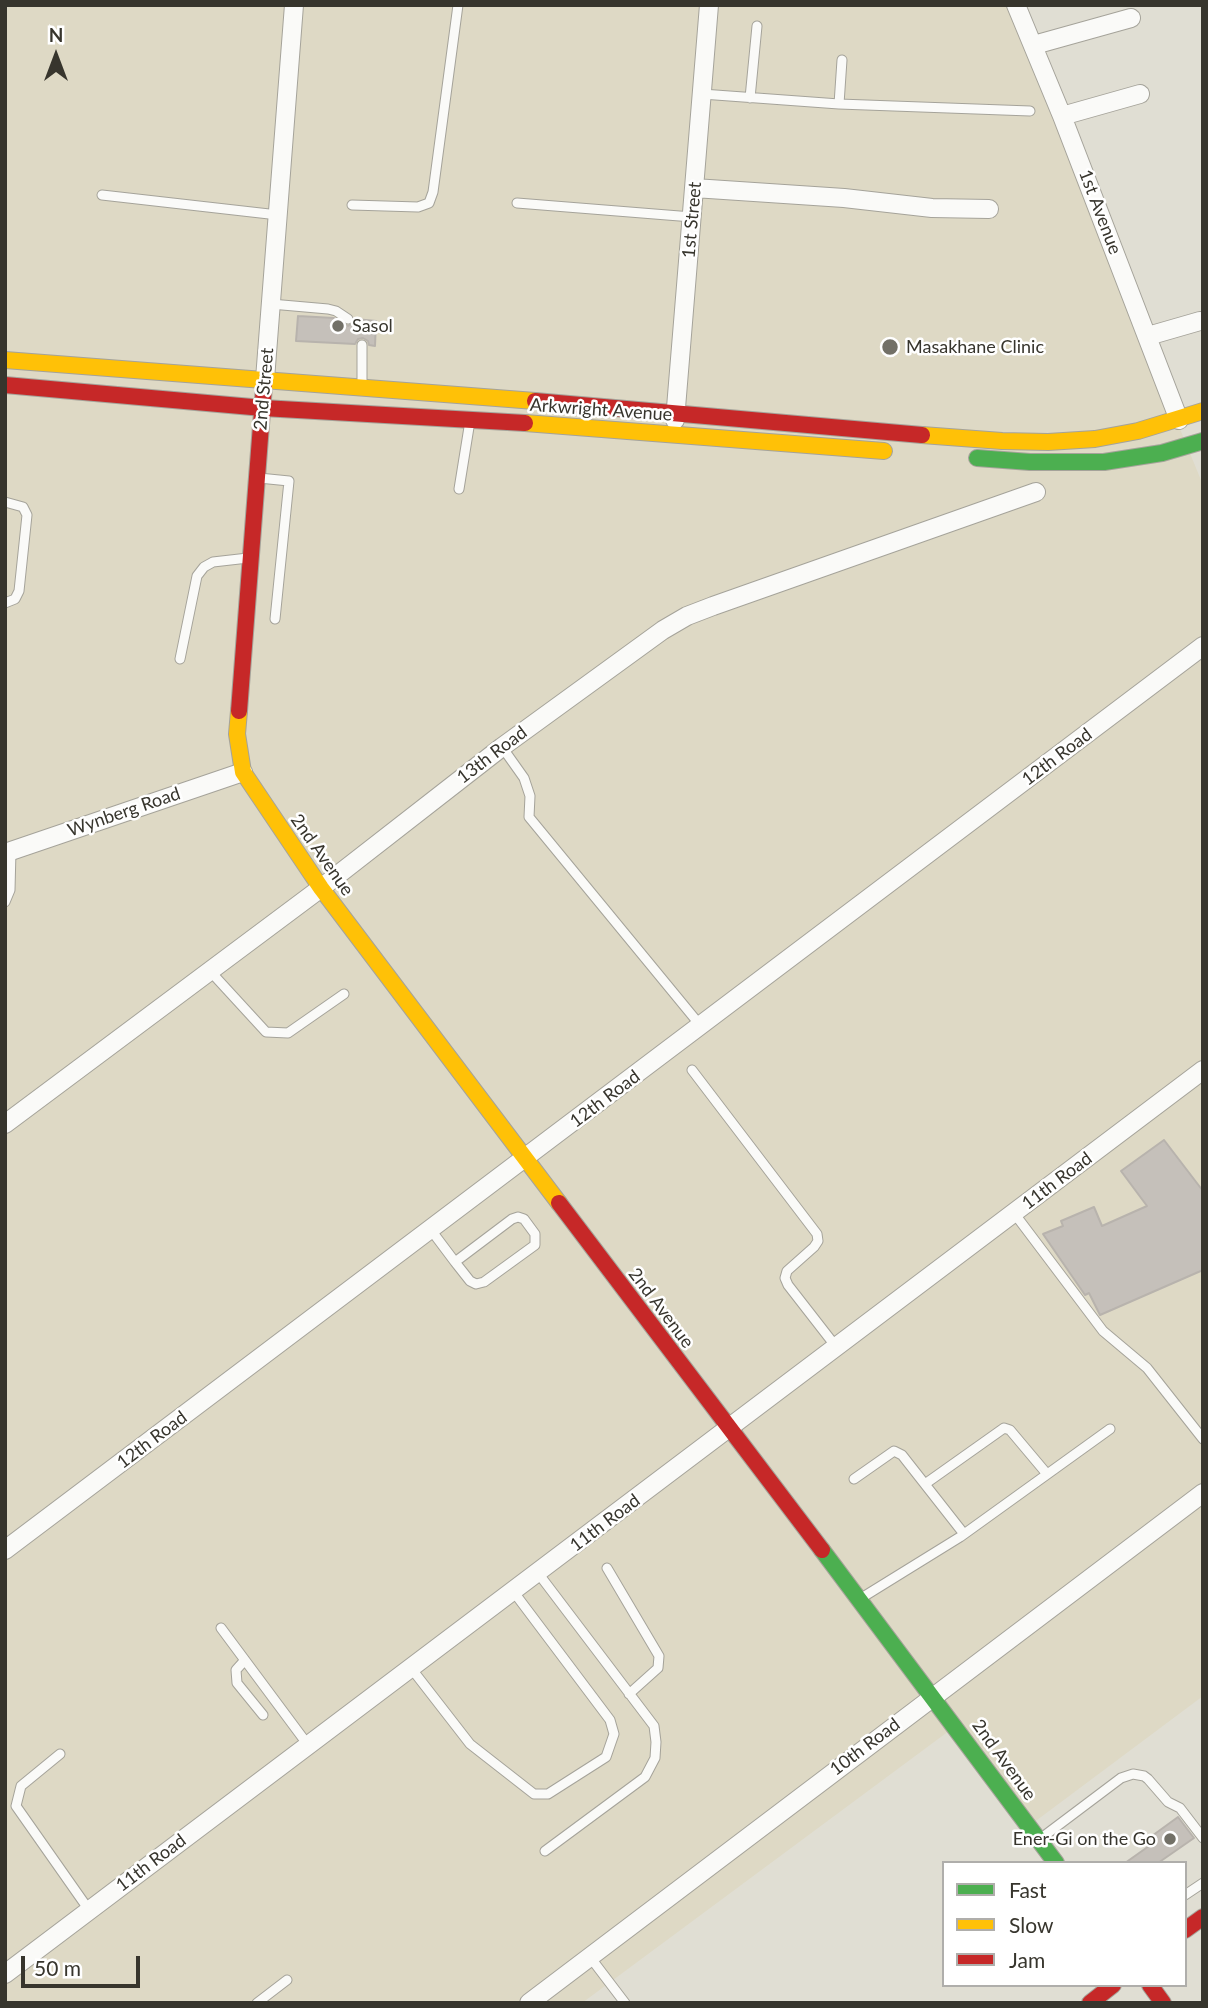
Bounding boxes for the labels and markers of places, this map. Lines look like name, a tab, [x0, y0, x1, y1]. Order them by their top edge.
place label: Sasol	[352, 315, 393, 337]
marker: Sasol	[330, 318, 346, 334]
place label: Masakhane Clinic	[906, 336, 1044, 358]
marker: Masakhane Clinic	[880, 337, 900, 357]
place label: Ener-Gi on the Go	[1013, 1828, 1156, 1850]
marker: Ener-Gi on the Go	[1162, 1831, 1178, 1847]

